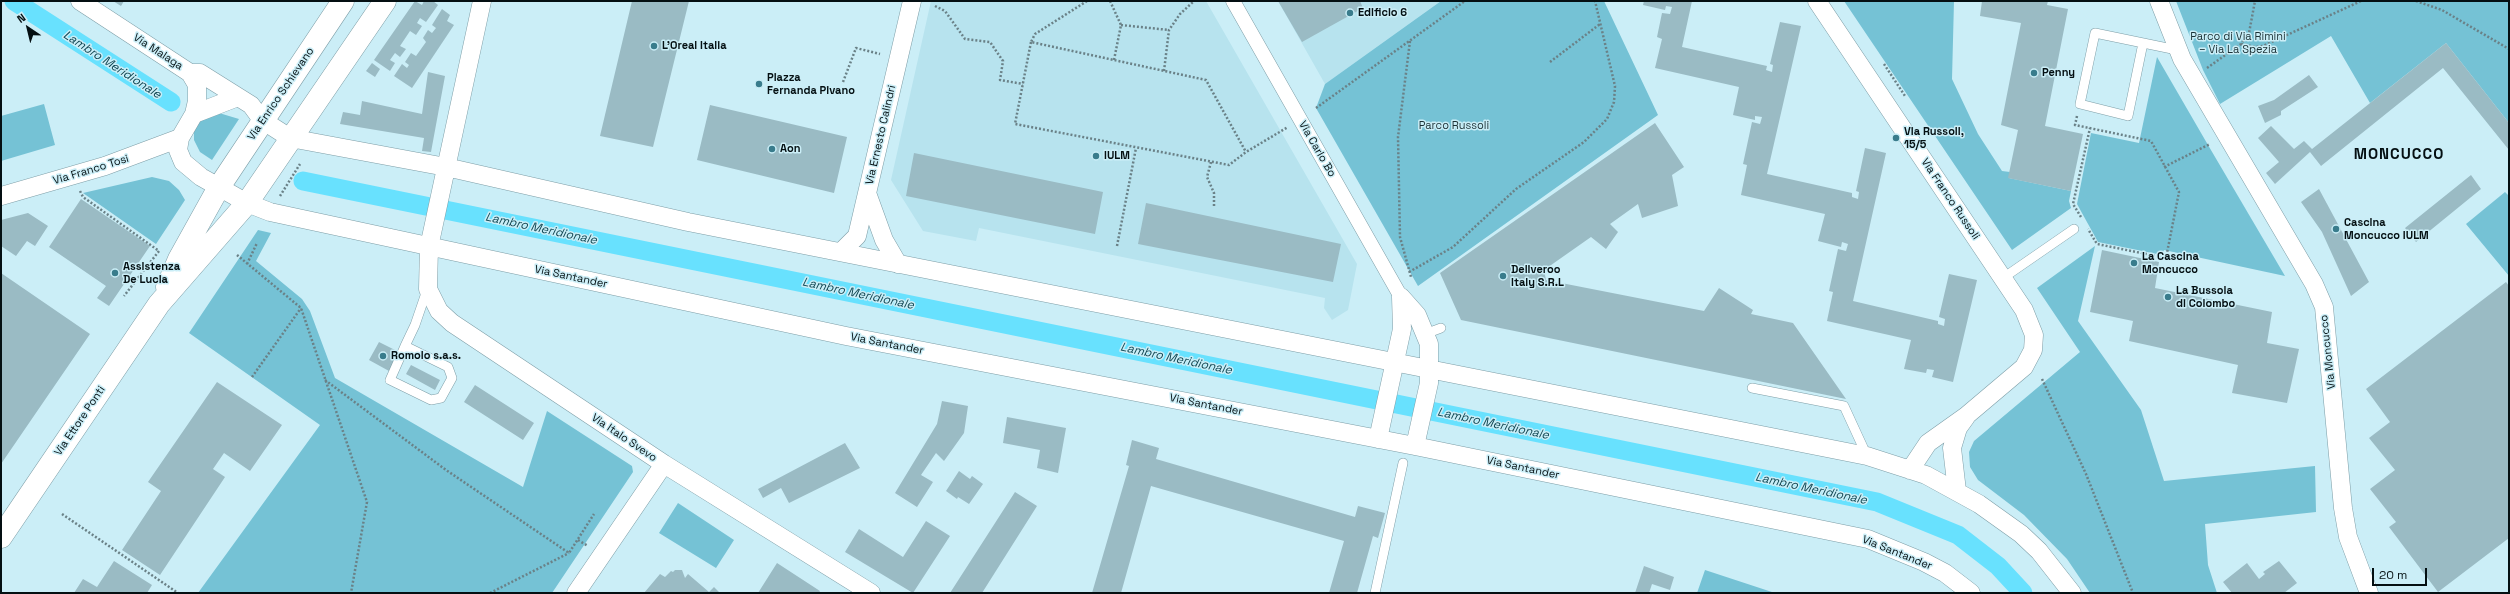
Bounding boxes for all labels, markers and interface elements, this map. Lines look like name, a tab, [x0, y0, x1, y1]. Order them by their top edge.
place label: Edificio 6	[1358, 6, 1407, 20]
north arrow	[8, 8, 48, 48]
marker: Edificio 6	[1345, 8, 1355, 18]
text: N	[14, 10, 28, 26]
water label: Lambro Meridionale	[60, 28, 164, 102]
park label: Parco di Via Rimini – Via La Spezia	[2190, 30, 2286, 56]
street label: Via Malaga	[131, 31, 185, 73]
place label: L'Oreal Italia	[662, 39, 727, 53]
marker: L'Oreal Italia	[649, 41, 659, 51]
street label: Via Enrico Schievano	[245, 45, 317, 143]
place label: Penny	[2042, 66, 2075, 80]
marker: Penny	[2029, 68, 2039, 78]
place label: Piazza Fernanda Pivano	[767, 71, 855, 97]
marker: Piazza Fernanda Pivano	[754, 79, 764, 89]
street label: Via Ernesto Calindri	[863, 84, 899, 186]
street label: Via Carlo Bo	[1296, 119, 1338, 179]
park label: Parco Russoli	[1419, 119, 1489, 133]
place label: Via Russoli, 15/5	[1904, 125, 1964, 151]
marker: Via Russoli, 15/5	[1891, 133, 1901, 143]
place label: Aon	[780, 142, 800, 156]
marker: Aon	[767, 144, 777, 154]
district label: MONCUCCO	[2354, 146, 2444, 164]
place label: IULM	[1104, 149, 1130, 163]
marker: IULM	[1091, 151, 1101, 161]
street label: Via Franco Tosi	[52, 152, 130, 188]
street label: Via Franco Russoli	[1918, 156, 1982, 242]
water label: Lambro Meridionale	[484, 210, 598, 248]
place label: Cascina Moncucco IULM	[2344, 216, 2429, 242]
marker: Cascina Moncucco IULM	[2331, 224, 2341, 234]
place label: La Cascina Moncucco	[2142, 250, 2199, 276]
marker: La Cascina Moncucco	[2129, 258, 2139, 268]
place label: Assistenza De Lucia	[123, 260, 180, 286]
street label: Via Santander	[533, 263, 609, 291]
place label: Deliveroo Italy S.R.L	[1511, 263, 1564, 289]
marker: Assistenza De Lucia	[110, 268, 120, 278]
marker: Deliveroo Italy S.R.L	[1498, 271, 1508, 281]
water label: Lambro Meridionale	[801, 275, 915, 313]
place label: La Bussola di Colombo	[2176, 284, 2235, 310]
marker: La Bussola di Colombo	[2163, 292, 2173, 302]
street label: Via Moncucco	[2318, 314, 2338, 390]
street label: Via Santander	[849, 330, 925, 358]
water label: Lambro Meridionale	[1119, 340, 1233, 378]
place label: Romolo s.a.s.	[391, 349, 461, 363]
marker: Romolo s.a.s.	[378, 351, 388, 361]
street label: Via Ettore Ponti	[52, 384, 108, 458]
street label: Via Santander	[1168, 391, 1244, 419]
water label: Lambro Meridionale	[1436, 405, 1550, 443]
street label: Via Italo Svevo	[589, 411, 659, 465]
street label: Via Santander	[1485, 454, 1561, 482]
water label: Lambro Meridionale	[1754, 470, 1868, 508]
street label: Via Santander	[1860, 533, 1934, 573]
scale bar	[2374, 560, 2429, 586]
text: 20 m	[2379, 567, 2407, 583]

